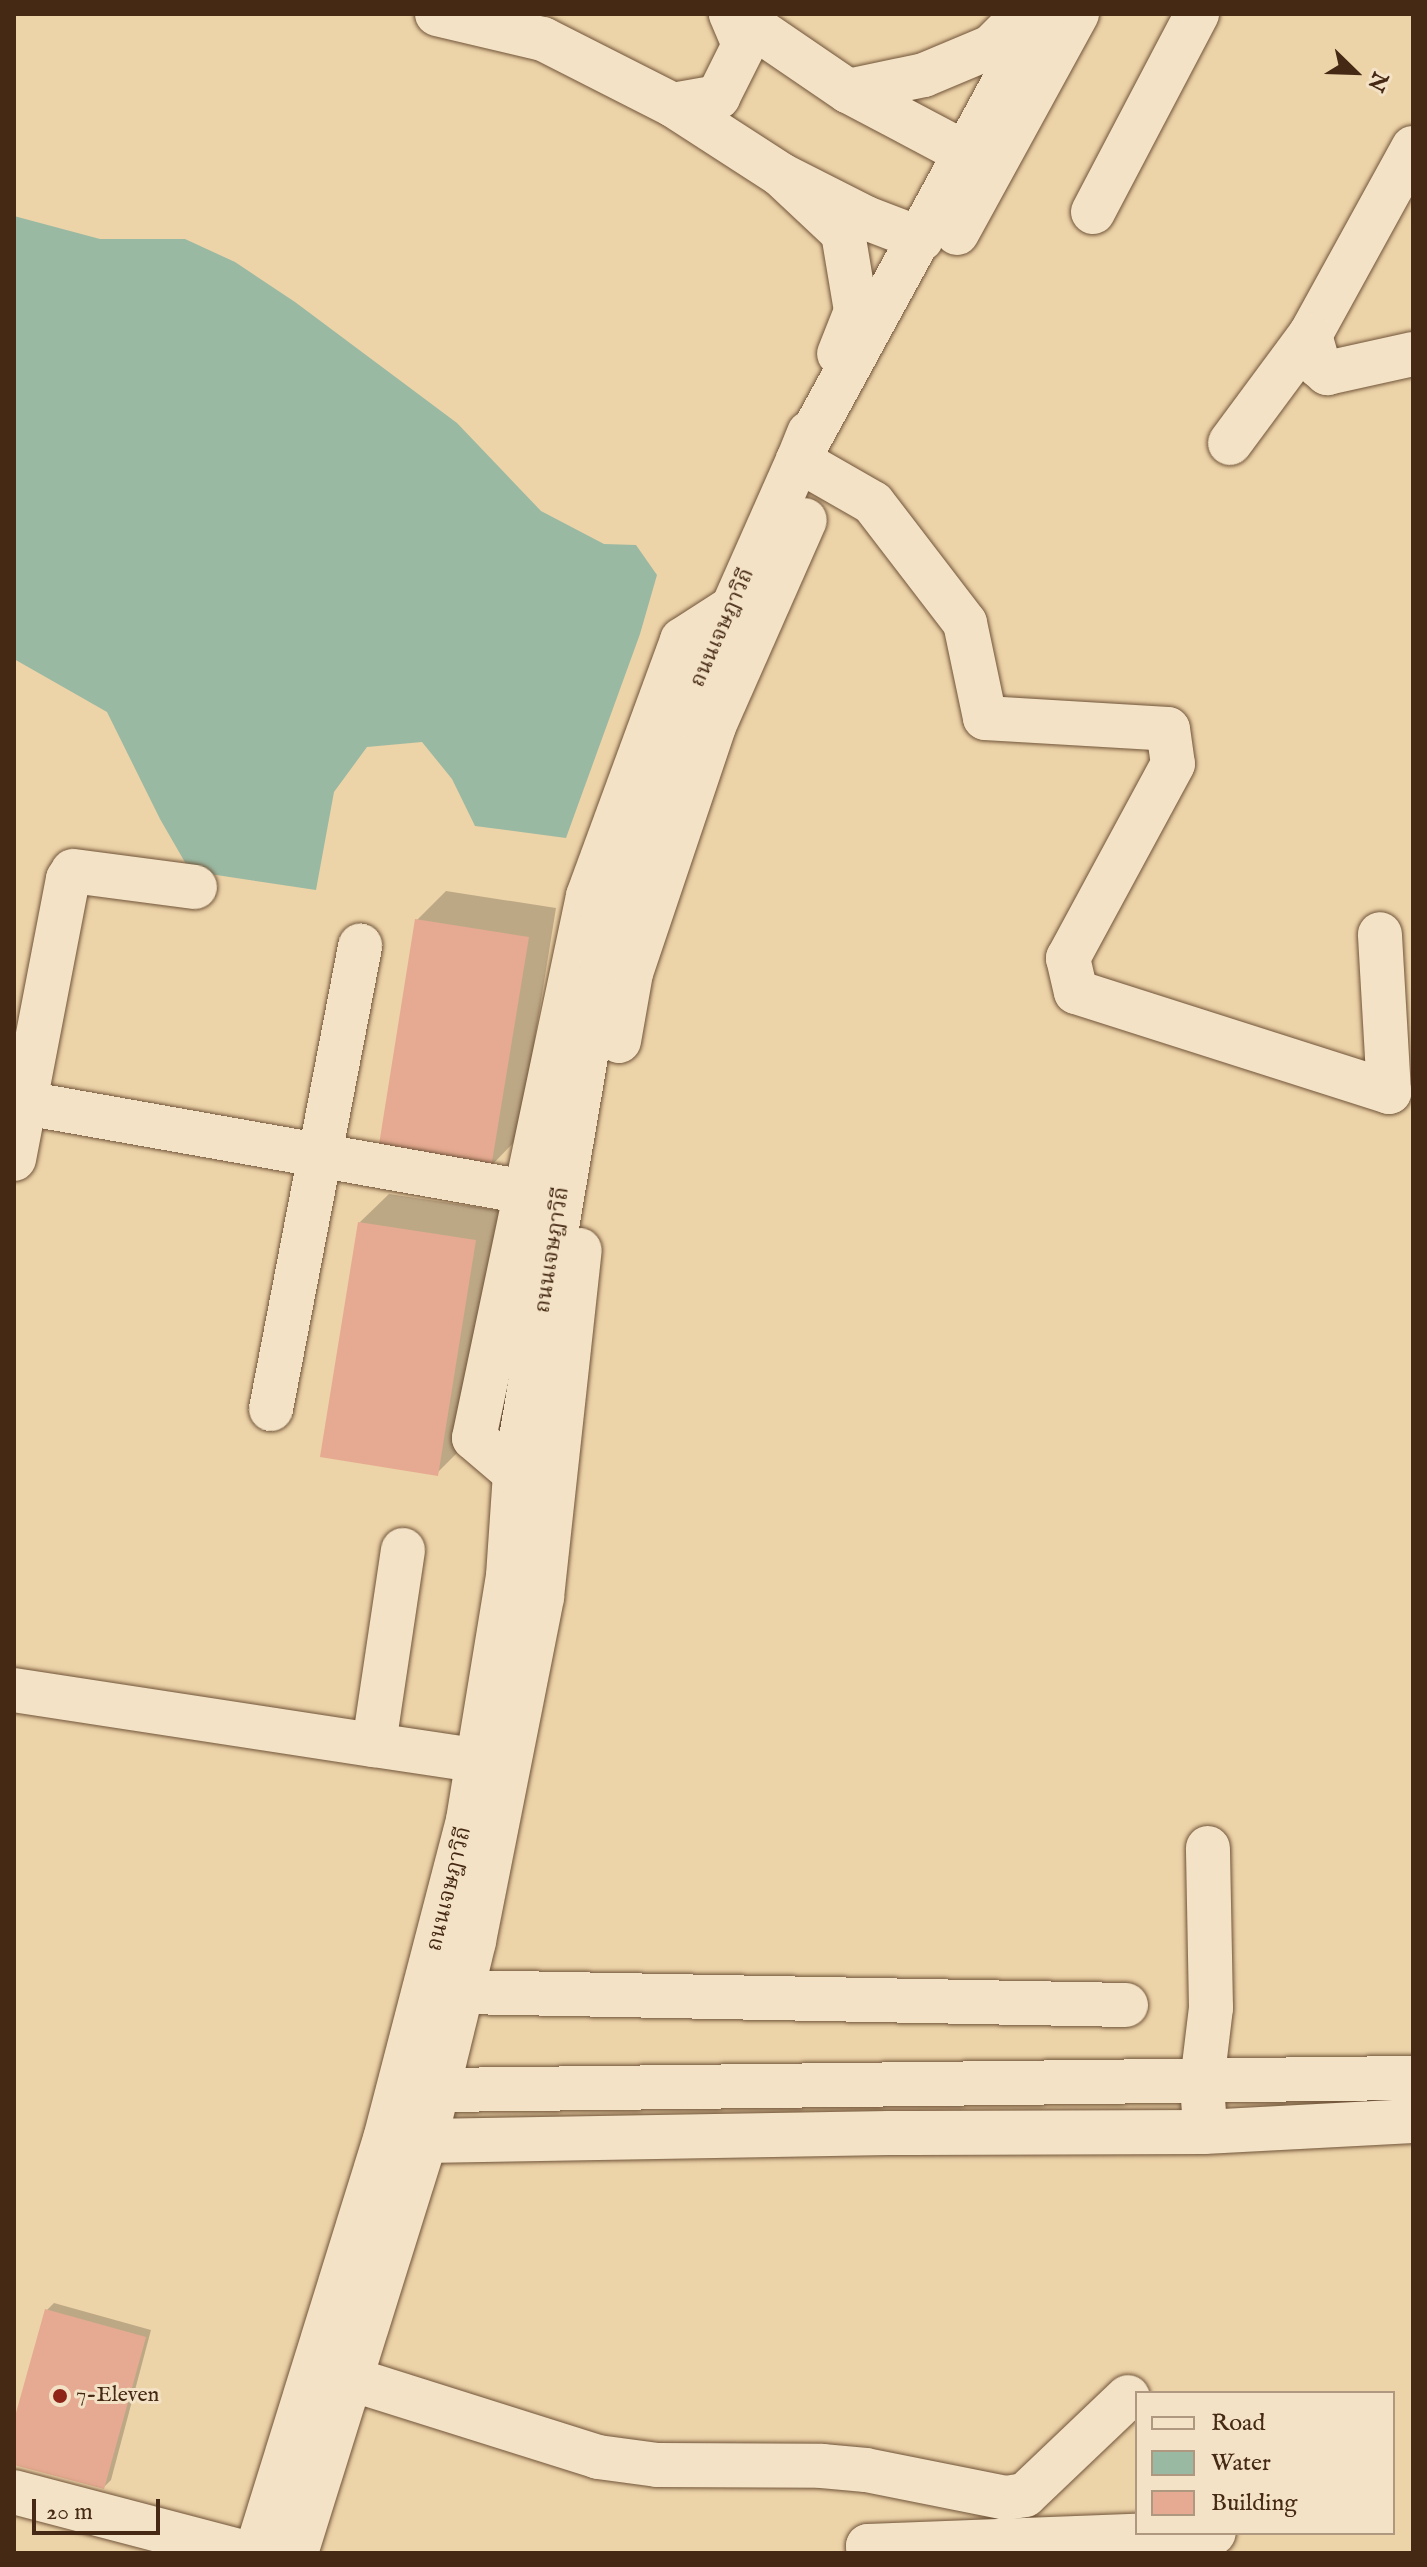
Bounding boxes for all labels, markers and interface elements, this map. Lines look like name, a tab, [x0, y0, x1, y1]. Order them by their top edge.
north arrow	[1315, 32, 1395, 112]
text: N	[1360, 67, 1394, 96]
street label: ถนนเจษฎาวิถี	[685, 564, 761, 692]
street label: ถนนเจษฎาวิถี	[530, 1185, 576, 1315]
street label: ถนนเจษฎาวิถี	[422, 1824, 478, 1954]
place label: 7-Eleven	[76, 2383, 159, 2409]
marker: 7-Eleven	[51, 2387, 69, 2405]
legend	[1135, 2391, 1395, 2535]
text: Road	[1211, 2408, 1265, 2439]
text: Water	[1211, 2448, 1271, 2479]
scale bar	[36, 2483, 164, 2533]
text: Building	[1211, 2488, 1297, 2519]
text: 20 m	[46, 2497, 93, 2528]

